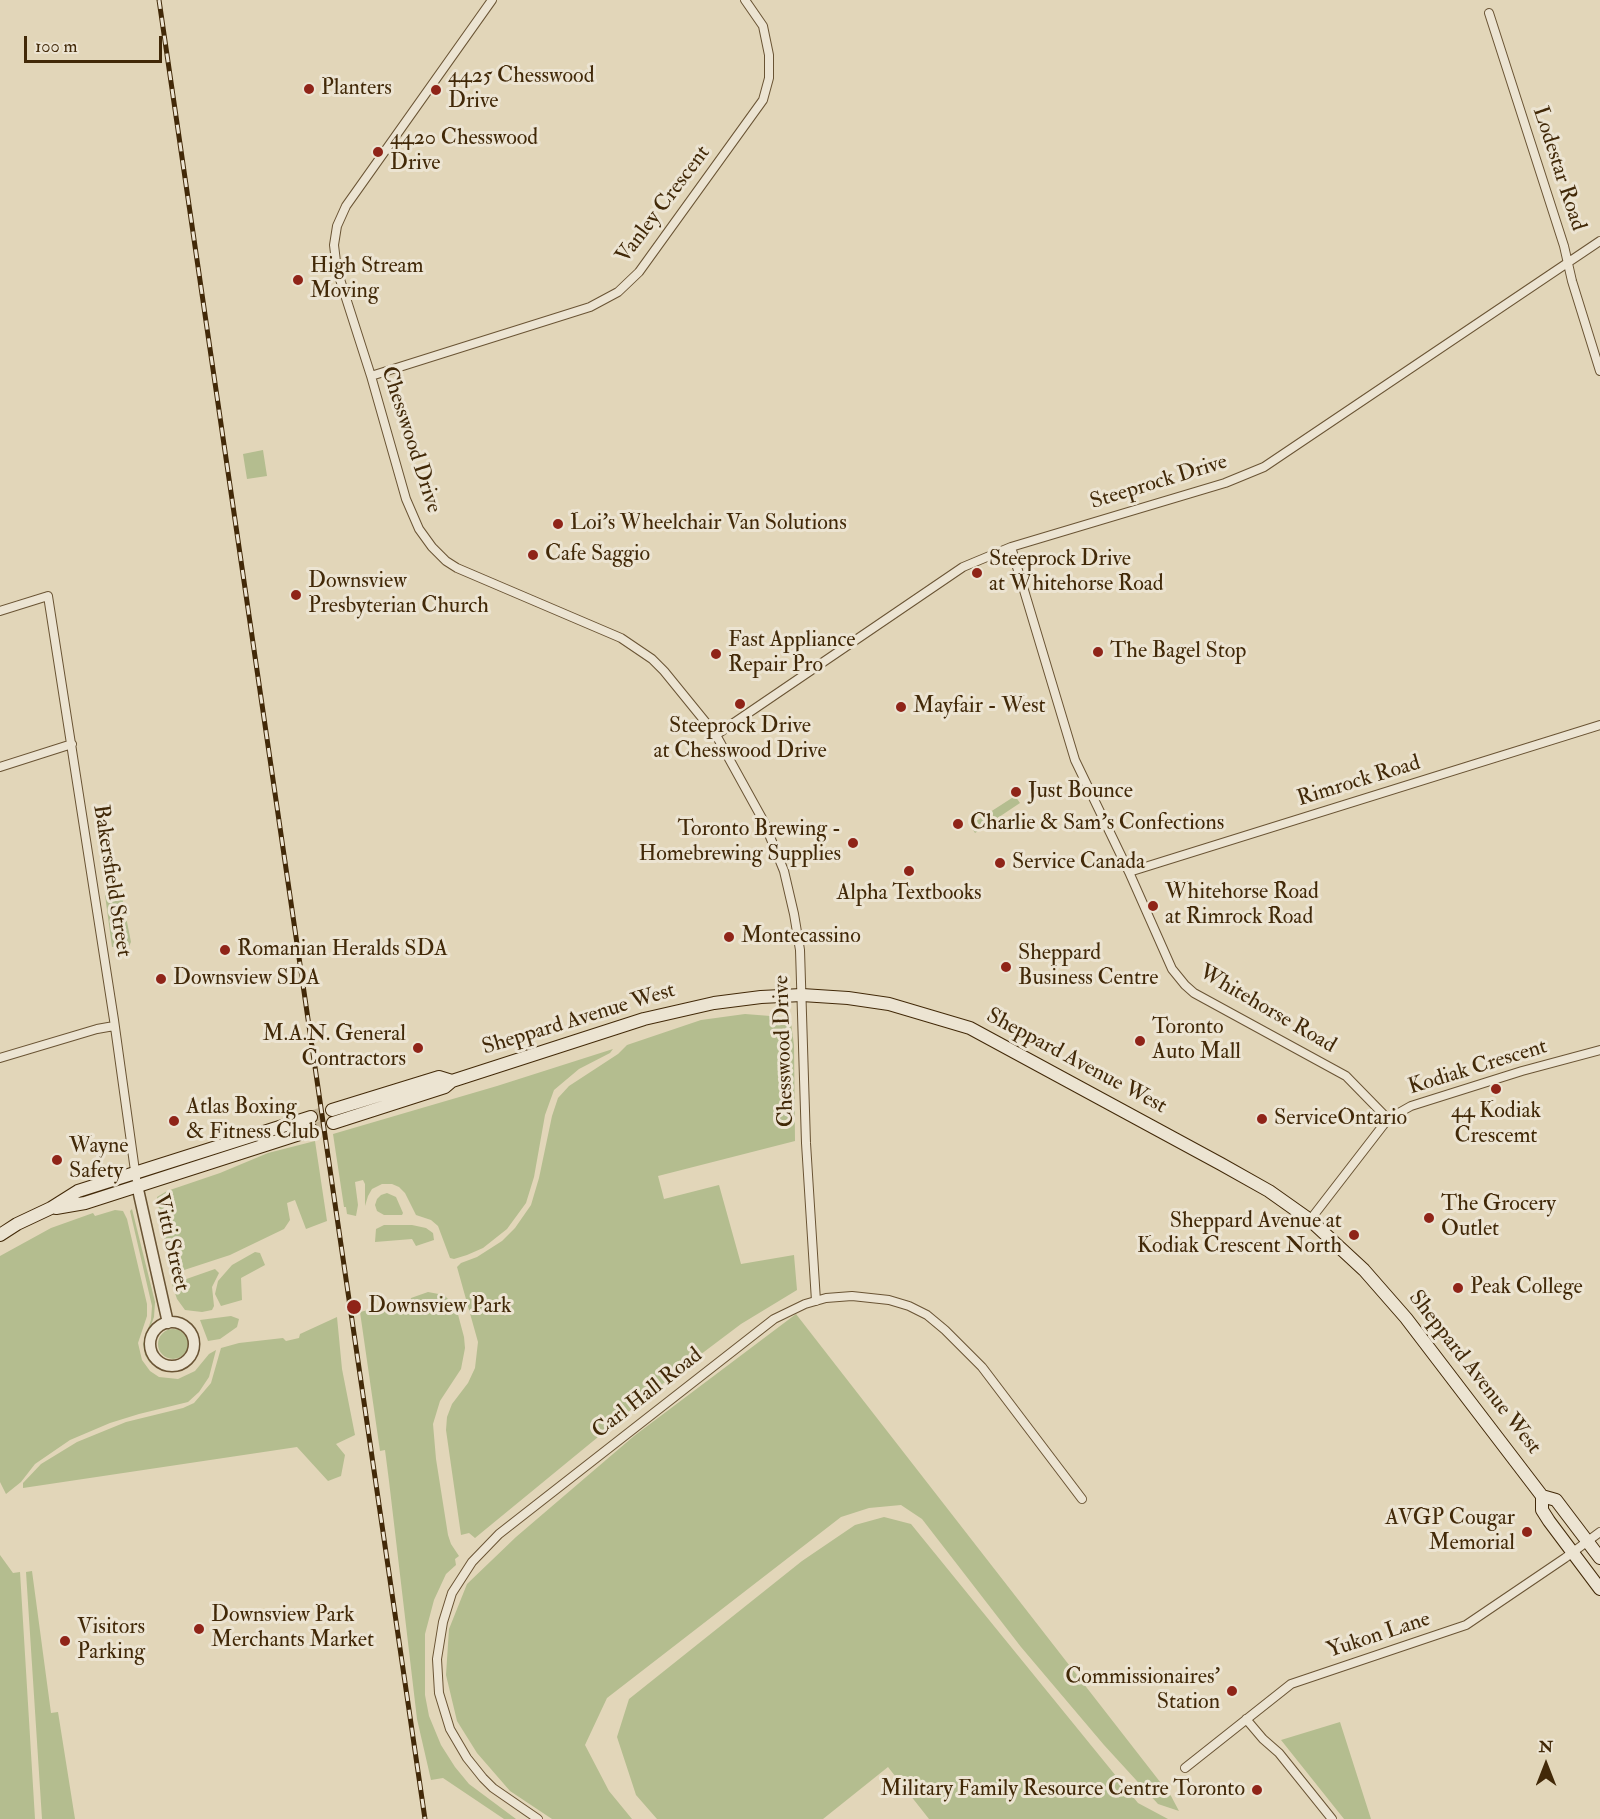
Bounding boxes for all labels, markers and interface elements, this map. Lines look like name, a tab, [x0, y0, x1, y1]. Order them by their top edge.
scale bar	[27, 24, 165, 62]
text: 100 m	[35, 35, 78, 58]
place label: 4425 Chesswood Drive	[448, 64, 594, 116]
place label: Planters	[321, 76, 392, 102]
marker: Planters	[302, 82, 316, 96]
marker: 4425 Chesswood Drive	[429, 83, 443, 97]
street label: Lodestar Road	[1525, 103, 1591, 235]
place label: 4420 Chesswood Drive	[390, 126, 538, 178]
street label: Vanley Crescent	[611, 141, 717, 269]
marker: 4420 Chesswood Drive	[371, 145, 385, 159]
place label: High Stream Moving	[310, 254, 424, 306]
marker: High Stream Moving	[291, 273, 305, 287]
street label: Chesswood Drive	[374, 363, 446, 517]
street label: Steeprock Drive	[1087, 450, 1231, 516]
place label: Loi's Wheelchair Van Solutions	[570, 511, 847, 537]
marker: Loi's Wheelchair Van Solutions	[551, 517, 565, 531]
place label: Cafe Saggio	[545, 542, 650, 568]
place label: Steeprock Drive at Whitehorse Road	[989, 547, 1164, 598]
marker: Cafe Saggio	[526, 548, 540, 562]
marker: Steeprock Drive at Whitehorse Road	[970, 566, 984, 580]
place label: Downsview Presbyterian Church	[308, 569, 489, 620]
marker: Downsview Presbyterian Church	[289, 588, 303, 602]
place label: Fast Appliance Repair Pro	[728, 628, 855, 680]
place label: The Bagel Stop	[1110, 639, 1246, 665]
marker: The Bagel Stop	[1091, 645, 1105, 659]
marker: Fast Appliance Repair Pro	[709, 647, 723, 661]
place label: Mayfair - West	[913, 694, 1046, 720]
marker: Steeprock Drive at Chesswood Drive	[733, 697, 747, 711]
marker: Mayfair - West	[894, 700, 908, 714]
place label: Steeprock Drive at Chesswood Drive	[653, 714, 827, 766]
street label: Rimrock Road	[1294, 751, 1424, 813]
place label: Just Bounce	[1028, 779, 1133, 805]
marker: Just Bounce	[1009, 785, 1023, 799]
street label: Bakersfield Street	[86, 803, 136, 959]
place label: Charlie & Sam's Confections	[970, 811, 1224, 837]
place label: Toronto Brewing - Homebrewing Supplies	[638, 817, 841, 868]
marker: Charlie & Sam's Confections	[951, 817, 965, 831]
marker: Toronto Brewing - Homebrewing Supplies	[846, 836, 860, 850]
place label: Service Canada	[1012, 850, 1145, 876]
marker: Service Canada	[993, 856, 1007, 870]
marker: Alpha Textbooks	[902, 864, 916, 878]
place label: Whitehorse Road at Rimrock Road	[1165, 880, 1319, 932]
place label: Alpha Textbooks	[836, 881, 982, 907]
marker: Whitehorse Road at Rimrock Road	[1146, 899, 1160, 913]
place label: Montecassino	[741, 924, 861, 950]
marker: Montecassino	[722, 930, 736, 944]
place label: Romanian Heralds SDA	[237, 937, 448, 963]
place label: Sheppard Business Centre	[1018, 941, 1158, 992]
marker: Romanian Heralds SDA	[218, 943, 232, 957]
marker: Sheppard Business Centre	[999, 960, 1013, 974]
street label: Whitehorse Road	[1194, 960, 1340, 1060]
place label: Downsview SDA	[173, 966, 320, 992]
marker: Downsview SDA	[154, 972, 168, 986]
street label: Chesswood Drive	[769, 974, 801, 1128]
street label: Sheppard Avenue West	[479, 978, 679, 1062]
street label: Sheppard Avenue West	[981, 1003, 1171, 1121]
place label: Toronto Auto Mall	[1152, 1015, 1241, 1066]
place label: M.A.N. General Contractors	[263, 1022, 406, 1074]
marker: Toronto Auto Mall	[1133, 1034, 1147, 1048]
street label: Kodiak Crescent	[1405, 1034, 1551, 1102]
marker: M.A.N. General Contractors	[411, 1041, 425, 1055]
marker: 44 Kodiak Crescemt	[1489, 1082, 1503, 1096]
place label: Atlas Boxing & Fitness Club	[186, 1095, 320, 1146]
place label: 44 Kodiak Crescemt	[1451, 1099, 1541, 1150]
place label: ServiceOntario	[1274, 1106, 1407, 1132]
marker: ServiceOntario	[1255, 1112, 1269, 1126]
marker: Atlas Boxing & Fitness Club	[167, 1114, 181, 1128]
place label: Wayne Safety	[69, 1134, 129, 1186]
marker: Wayne Safety	[50, 1153, 64, 1167]
street label: Vitti Street	[146, 1192, 194, 1294]
place label: The Grocery Outlet	[1441, 1192, 1556, 1244]
place label: Sheppard Avenue at Kodiak Crescent North	[1137, 1209, 1342, 1260]
marker: The Grocery Outlet	[1422, 1211, 1436, 1225]
marker: Sheppard Avenue at Kodiak Crescent North	[1347, 1228, 1361, 1242]
place label: Peak College	[1470, 1275, 1583, 1301]
marker: Peak College	[1451, 1281, 1465, 1295]
street label: Sheppard Avenue West	[1402, 1286, 1546, 1460]
place label: Downsview Park	[368, 1294, 511, 1320]
marker: Downsview Park	[345, 1298, 363, 1316]
street label: Carl Hall Road	[588, 1343, 708, 1445]
place label: AVGP Cougar Memorial	[1385, 1506, 1515, 1558]
marker: AVGP Cougar Memorial	[1520, 1525, 1534, 1539]
place label: Downsview Park Merchants Market	[211, 1603, 374, 1654]
street label: Yukon Lane	[1324, 1607, 1434, 1665]
place label: Visitors Parking	[77, 1615, 145, 1666]
marker: Downsview Park Merchants Market	[192, 1622, 206, 1636]
marker: Visitors Parking	[58, 1634, 72, 1648]
place label: Commissionaires' Station	[1065, 1665, 1220, 1717]
marker: Commissionaires' Station	[1225, 1684, 1239, 1698]
north arrow	[1516, 1735, 1576, 1795]
text: N	[1539, 1737, 1553, 1757]
place label: Military Family Resource Centre Toronto	[880, 1777, 1245, 1803]
marker: Military Family Resource Centre Toronto	[1250, 1783, 1264, 1797]

